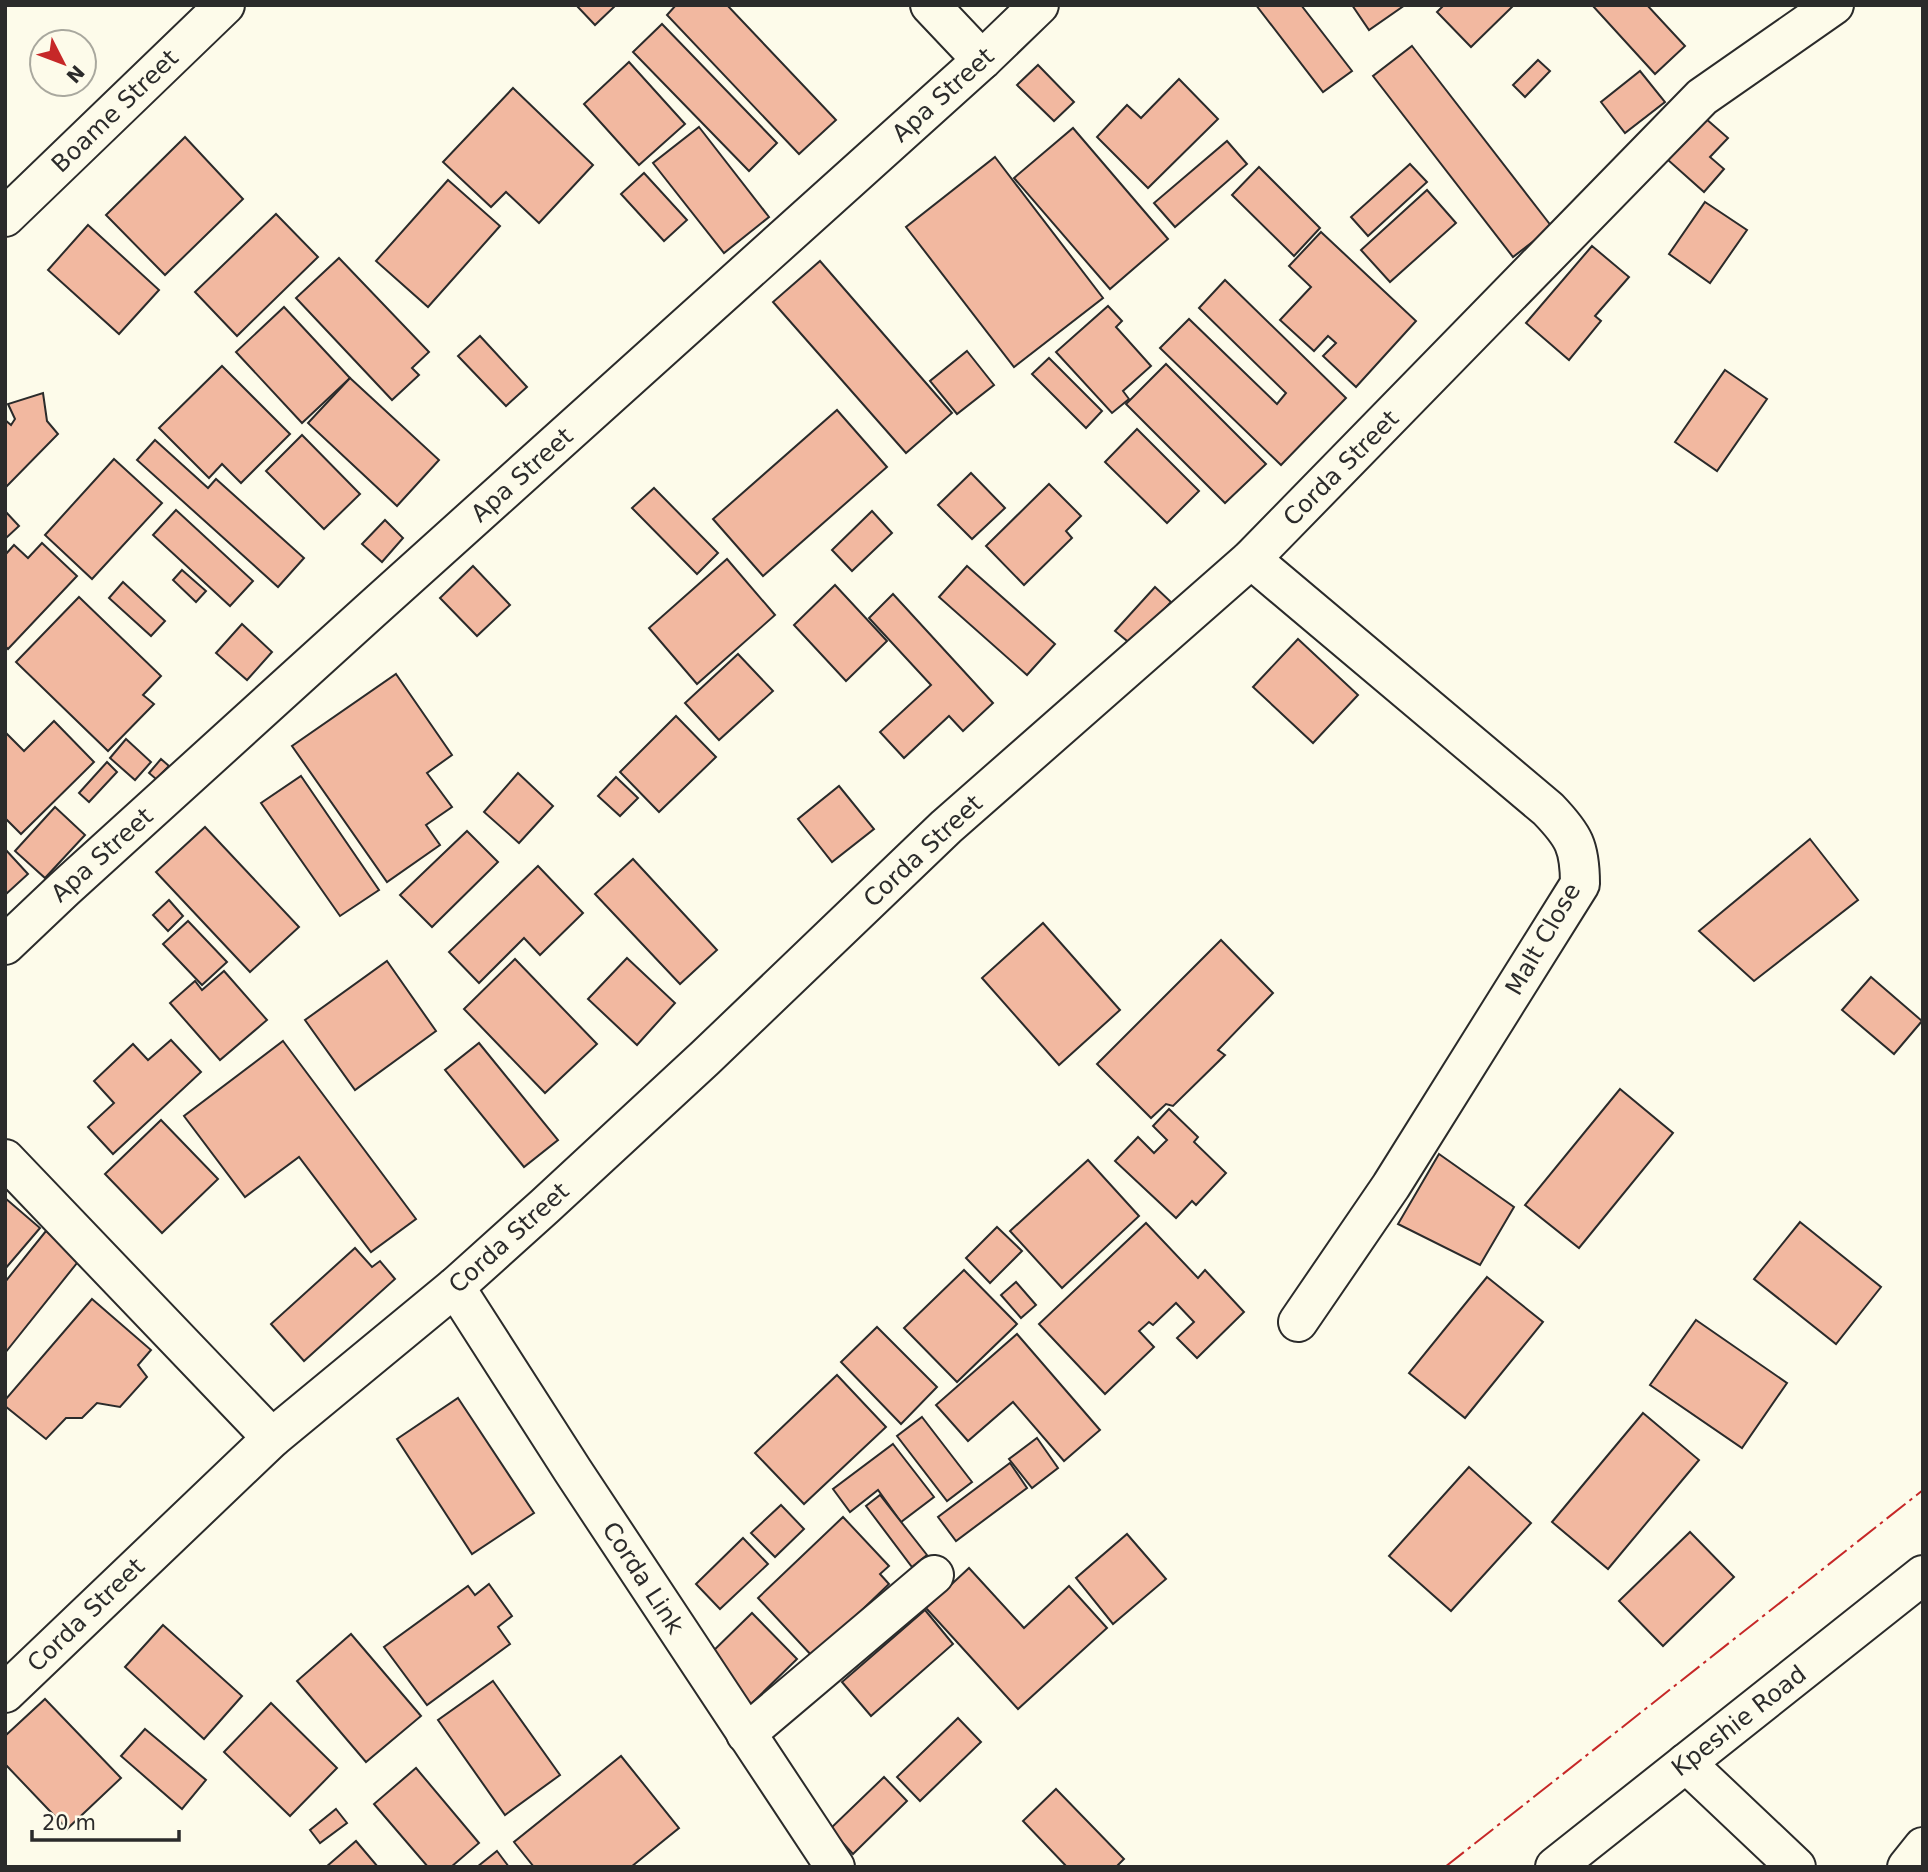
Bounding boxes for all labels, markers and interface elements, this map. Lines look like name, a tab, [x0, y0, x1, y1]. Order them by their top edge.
north arrow	[28, 28, 98, 98]
street label: Apa Street	[886, 42, 1000, 148]
street label: Boame Street	[46, 44, 184, 178]
text: N	[62, 61, 89, 88]
street label: Corda Street	[1278, 405, 1404, 531]
street label: Apa Street	[465, 422, 579, 528]
street label: Corda Street	[858, 789, 988, 913]
street label: Apa Street	[45, 802, 159, 908]
street label: Malt Close	[1500, 878, 1586, 1000]
street label: Corda Street	[443, 1177, 575, 1299]
street label: Corda Link	[597, 1517, 690, 1639]
street label: Corda Street	[22, 1552, 150, 1678]
street label: Kpeshie Road	[1666, 1660, 1812, 1782]
scale bar	[32, 1798, 178, 1842]
text: 20 m	[42, 1811, 96, 1835]

